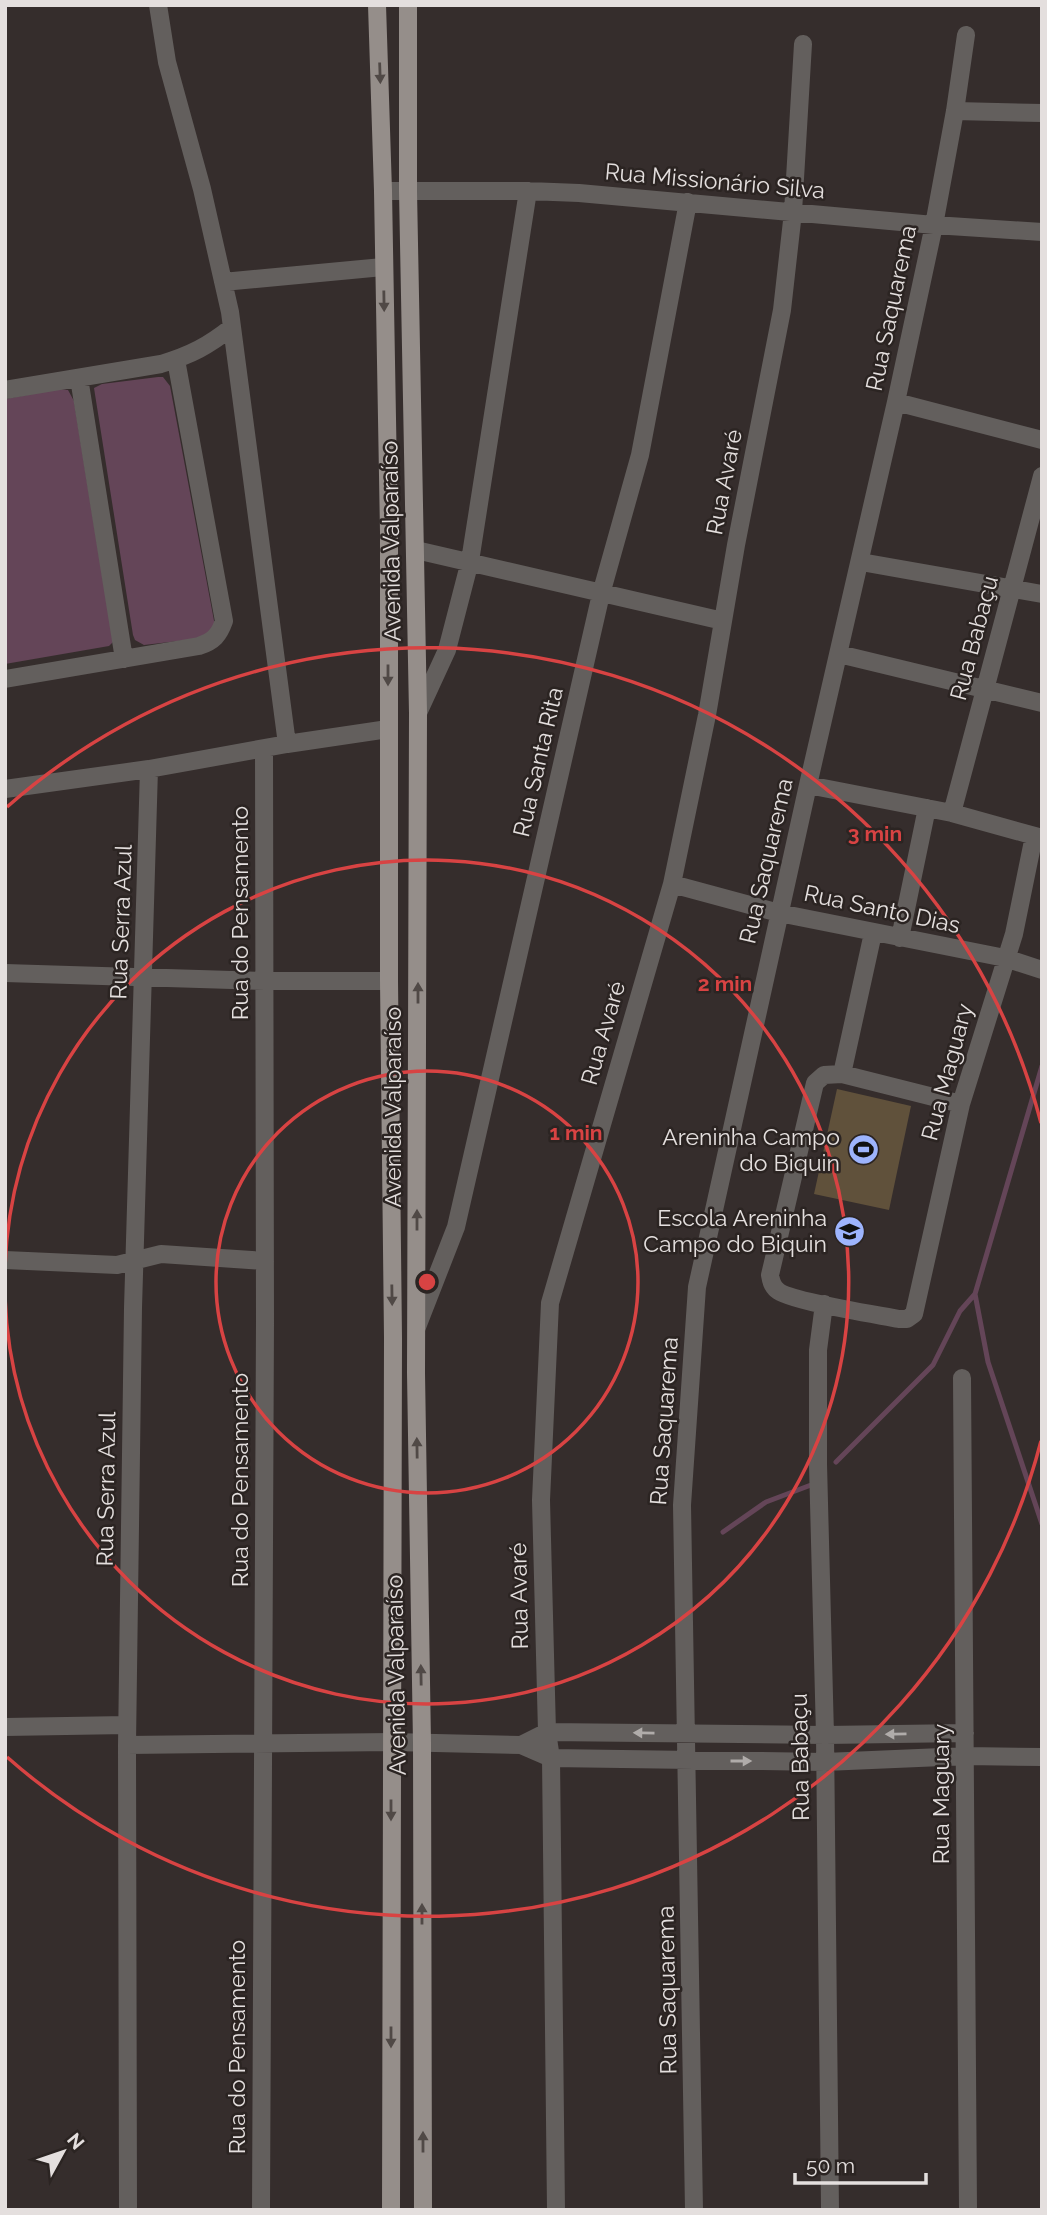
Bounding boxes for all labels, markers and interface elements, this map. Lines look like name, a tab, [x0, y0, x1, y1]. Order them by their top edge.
one-way arrow	[374, 63, 385, 85]
street label: Rua Missionário Silva	[604, 157, 826, 204]
street label: Rua Saquarema	[860, 223, 921, 393]
one-way arrow	[378, 290, 390, 312]
street label: Rua Avaré	[700, 427, 747, 537]
street label: Avenida Valparaíso	[375, 440, 406, 642]
street label: Rua Babaçu	[944, 573, 1003, 703]
one-way arrow	[382, 665, 394, 687]
street label: Rua Santa Rita	[507, 684, 568, 839]
street label: Rua Saquarema	[733, 776, 798, 946]
street label: Rua do Pensamento	[226, 806, 253, 1020]
text: 3 min	[848, 821, 902, 846]
street label: Rua Serra Azul	[104, 843, 137, 1000]
street label: Rua Santo Dias	[802, 879, 963, 938]
text: 2 min	[698, 971, 752, 996]
street label: Rua Avaré	[575, 978, 630, 1088]
one-way arrow	[412, 981, 424, 1003]
street label: Rua Maguary	[915, 1001, 978, 1143]
street label: Avenida Valparaíso	[379, 1007, 406, 1207]
text: 1 min	[549, 1120, 603, 1145]
place label: Areninha Campo do Biquin	[662, 1123, 840, 1176]
sports icon: Areninha Campo do Biquin	[846, 1133, 880, 1167]
place label: Escola Areninha Campo do Biquin	[643, 1204, 827, 1257]
one-way arrow	[411, 1209, 423, 1231]
school or university icon: Escola Areninha Campo do Biquin	[833, 1214, 867, 1248]
centre of rings	[415, 1270, 439, 1294]
one-way arrow	[386, 1284, 398, 1306]
street label: Rua Saquarema	[644, 1336, 683, 1506]
street label: Rua do Pensamento	[226, 1373, 253, 1587]
street label: Rua Serra Azul	[91, 1411, 120, 1567]
one-way arrow	[412, 1436, 423, 1458]
street label: Rua Avaré	[504, 1542, 533, 1650]
street label: Avenida Valparaíso	[380, 1574, 411, 1776]
one-way arrow	[415, 1664, 426, 1686]
street label: Rua Babaçu	[785, 1693, 814, 1821]
street label: Rua Maguary	[927, 1724, 954, 1864]
one-way arrow	[633, 1728, 655, 1739]
one-way arrow	[885, 1728, 907, 1740]
one-way arrow	[730, 1756, 752, 1767]
one-way arrow	[385, 1799, 397, 1821]
one-way arrow	[416, 1903, 428, 1925]
street label: Rua Saquarema	[652, 1905, 681, 2075]
street label: Rua do Pensamento	[223, 1940, 250, 2154]
one-way arrow	[385, 2027, 397, 2049]
north arrow	[28, 2117, 98, 2187]
text: N	[63, 2128, 89, 2154]
one-way arrow	[417, 2130, 429, 2152]
scale bar	[795, 2142, 926, 2186]
text: 50 m	[806, 2153, 855, 2178]

